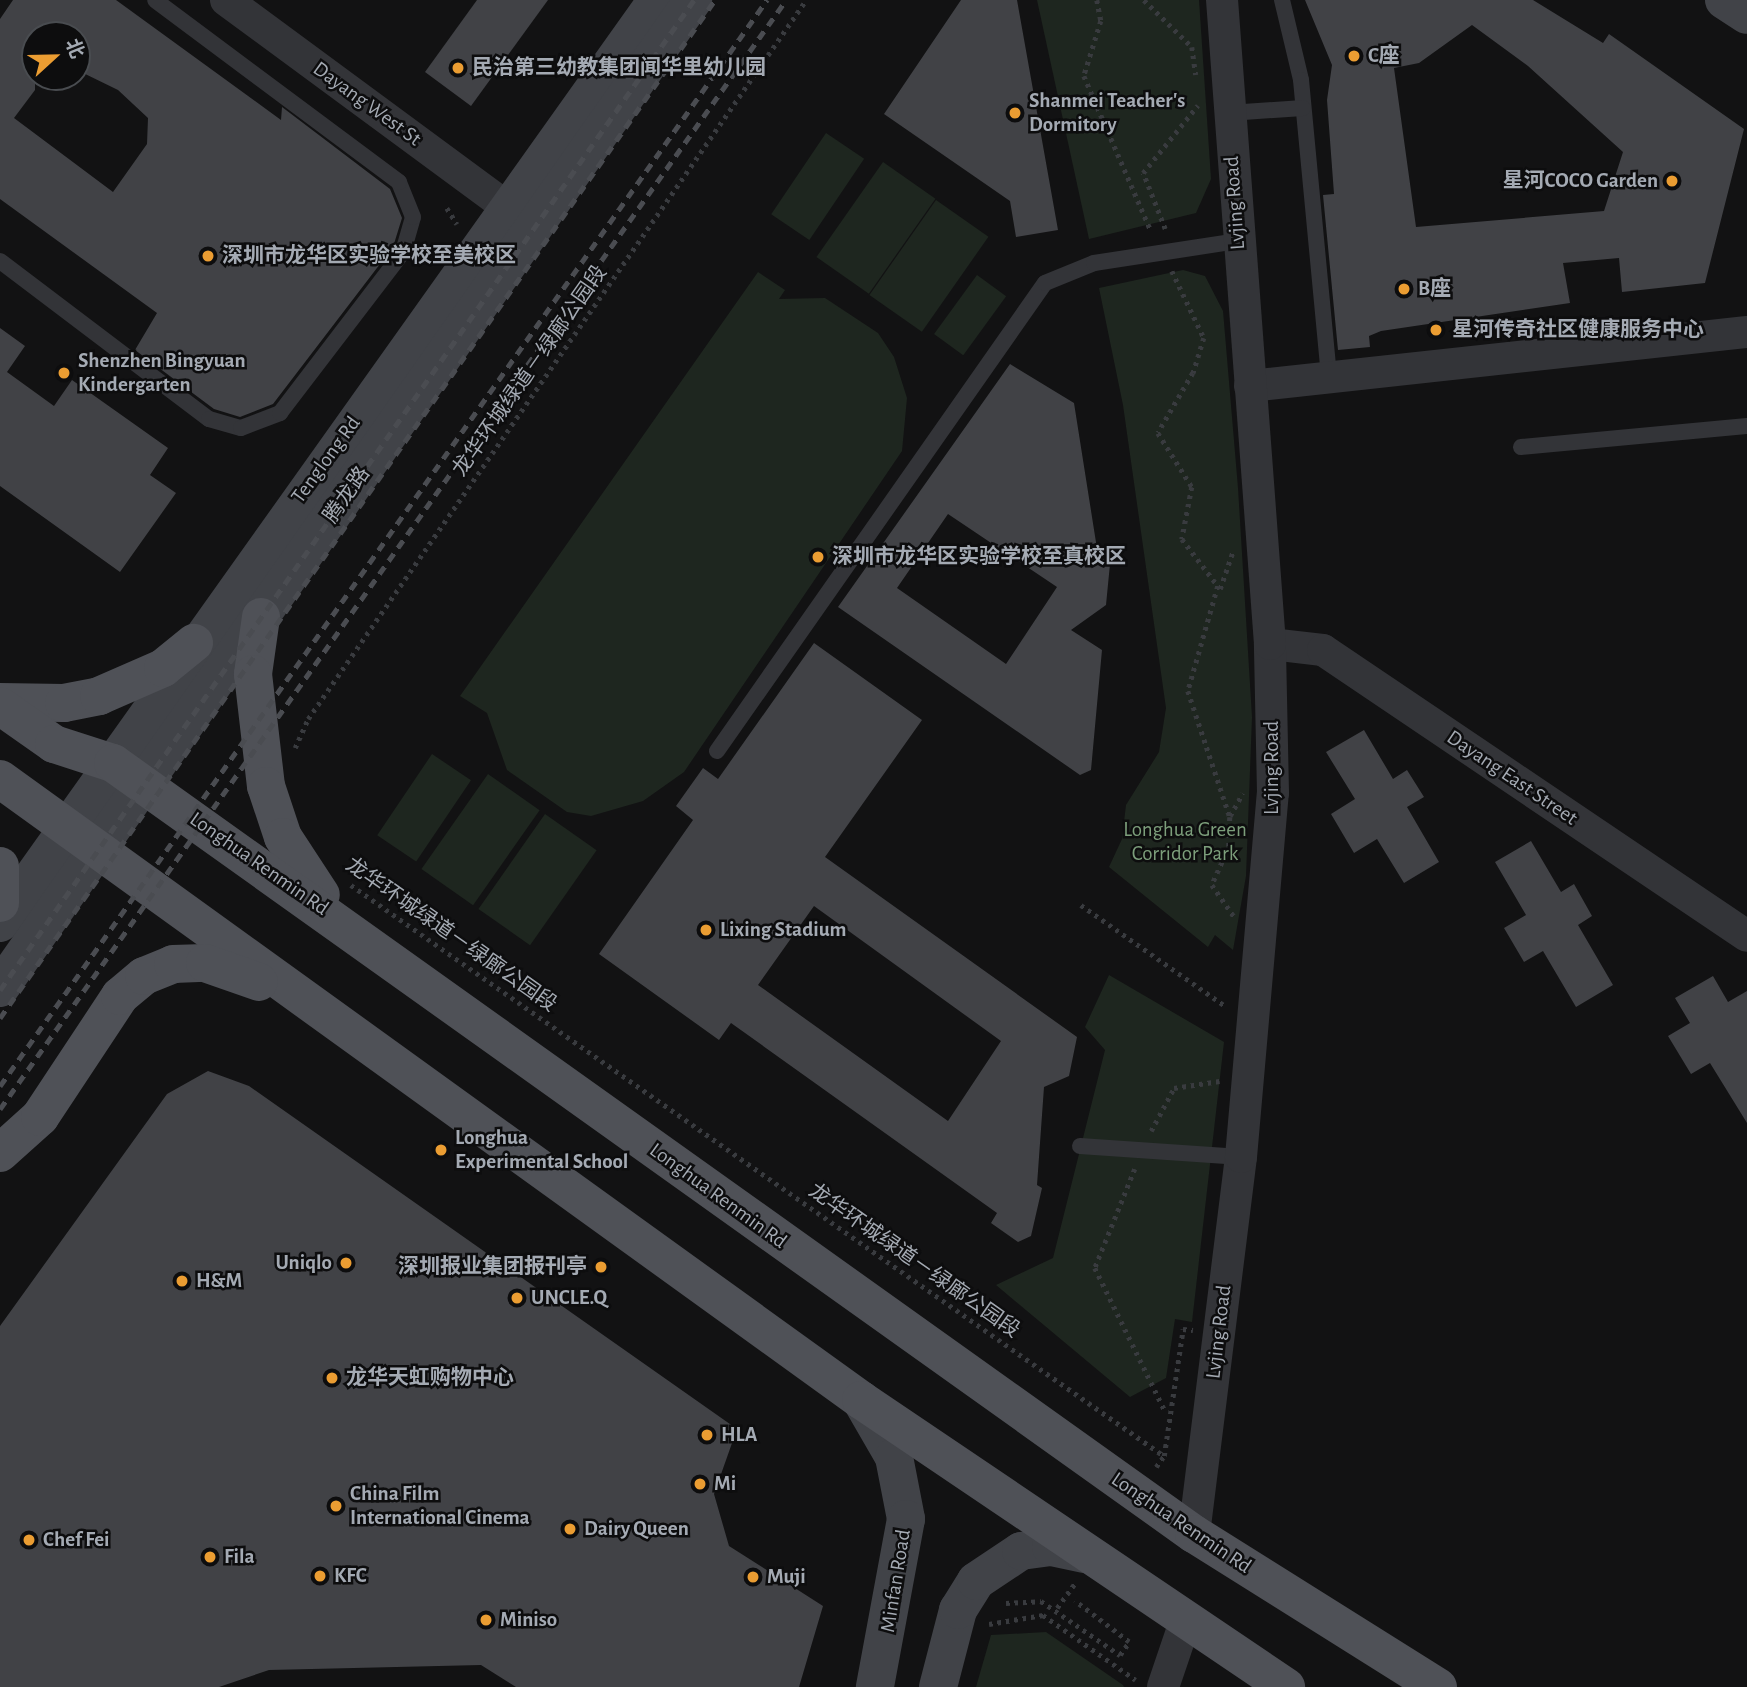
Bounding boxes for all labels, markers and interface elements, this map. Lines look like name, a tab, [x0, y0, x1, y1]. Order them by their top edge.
north arrow	[21, 21, 91, 91]
text: 北	[62, 36, 86, 61]
place label: C座	[1368, 43, 1400, 69]
marker: C座	[1346, 48, 1362, 64]
place label: 民治第三幼教集团闻华里幼儿园	[472, 55, 766, 81]
street label: Dayang West St	[308, 56, 426, 152]
marker: 民治第三幼教集团闻华里幼儿园	[450, 60, 466, 76]
place label: Shanmei Teacher's Dormitory	[1029, 88, 1185, 138]
marker: Shanmei Teacher's Dormitory	[1007, 105, 1023, 121]
street label: Lvjing Road	[1219, 155, 1251, 251]
place label: 星河COCO Garden	[1502, 168, 1658, 194]
marker: 星河COCO Garden	[1664, 173, 1680, 189]
place label: 深圳市龙华区实验学校至美校区	[222, 243, 516, 269]
marker: 深圳市龙华区实验学校至美校区	[200, 248, 216, 264]
street label: 龙华环城绿道－绿廊公园段	[447, 261, 613, 481]
place label: B座	[1418, 276, 1451, 302]
marker: B座	[1396, 281, 1412, 297]
place label: 星河传奇社区健康服务中心	[1452, 317, 1704, 343]
marker: 星河传奇社区健康服务中心	[1426, 320, 1446, 340]
place label: Shenzhen Bingyuan Kindergarten	[78, 348, 246, 398]
marker: Shenzhen Bingyuan Kindergarten	[56, 365, 72, 381]
street label: Tenglong Rd	[286, 412, 366, 508]
street label: 腾龙路	[319, 462, 375, 528]
place label: 深圳市龙华区实验学校至真校区	[832, 544, 1126, 570]
marker: 深圳市龙华区实验学校至真校区	[810, 549, 826, 565]
street label: Lvjing Road	[1259, 721, 1285, 815]
street label: Dayang East Street	[1442, 725, 1582, 831]
street label: Longhua Renmin Rd	[185, 807, 333, 921]
park label: Longhua Green Corridor Park	[1123, 817, 1247, 867]
street label: 龙华环城绿道－绿廊公园段	[341, 852, 561, 1018]
place label: Lixing Stadium	[720, 917, 846, 943]
marker: Lixing Stadium	[698, 922, 714, 938]
place label: Longhua Experimental School	[455, 1125, 628, 1175]
street label: Longhua Renmin Rd	[644, 1138, 792, 1254]
marker: Longhua Experimental School	[433, 1142, 449, 1158]
street label: 龙华环城绿道－绿廊公园段	[804, 1178, 1024, 1344]
place label: Uniqlo	[276, 1250, 332, 1276]
place label: 深圳报业集团报刊亭	[398, 1254, 587, 1280]
marker: Uniqlo	[338, 1255, 354, 1271]
marker: 深圳报业集团报刊亭	[593, 1259, 609, 1275]
place label: H&M	[196, 1268, 242, 1294]
marker: H&M	[174, 1273, 190, 1289]
street label: Lvjing Road	[1201, 1284, 1237, 1380]
place label: UNCLE.Q	[531, 1285, 607, 1311]
marker: UNCLE.Q	[509, 1290, 525, 1306]
place label: 龙华天虹购物中心	[346, 1365, 514, 1391]
marker: 龙华天虹购物中心	[324, 1370, 340, 1386]
place label: HLA	[721, 1422, 757, 1448]
marker: HLA	[699, 1427, 715, 1443]
street label: Longhua Renmin Rd	[1106, 1467, 1256, 1579]
place label: Mi	[714, 1471, 736, 1497]
marker: Mi	[692, 1476, 708, 1492]
place label: China Film International Cinema	[350, 1481, 530, 1531]
marker: China Film International Cinema	[328, 1498, 344, 1514]
place label: Dairy Queen	[584, 1516, 689, 1542]
marker: Dairy Queen	[562, 1521, 578, 1537]
place label: Chef Fei	[43, 1527, 110, 1553]
street label: Minfan Road	[875, 1528, 917, 1634]
marker: Chef Fei	[21, 1532, 37, 1548]
place label: Fila	[224, 1544, 255, 1570]
marker: Fila	[202, 1549, 218, 1565]
place label: KFC	[334, 1563, 367, 1589]
place label: Muji	[767, 1564, 806, 1590]
marker: KFC	[312, 1568, 328, 1584]
marker: Muji	[745, 1569, 761, 1585]
place label: Miniso	[500, 1607, 557, 1633]
marker: Miniso	[478, 1612, 494, 1628]

